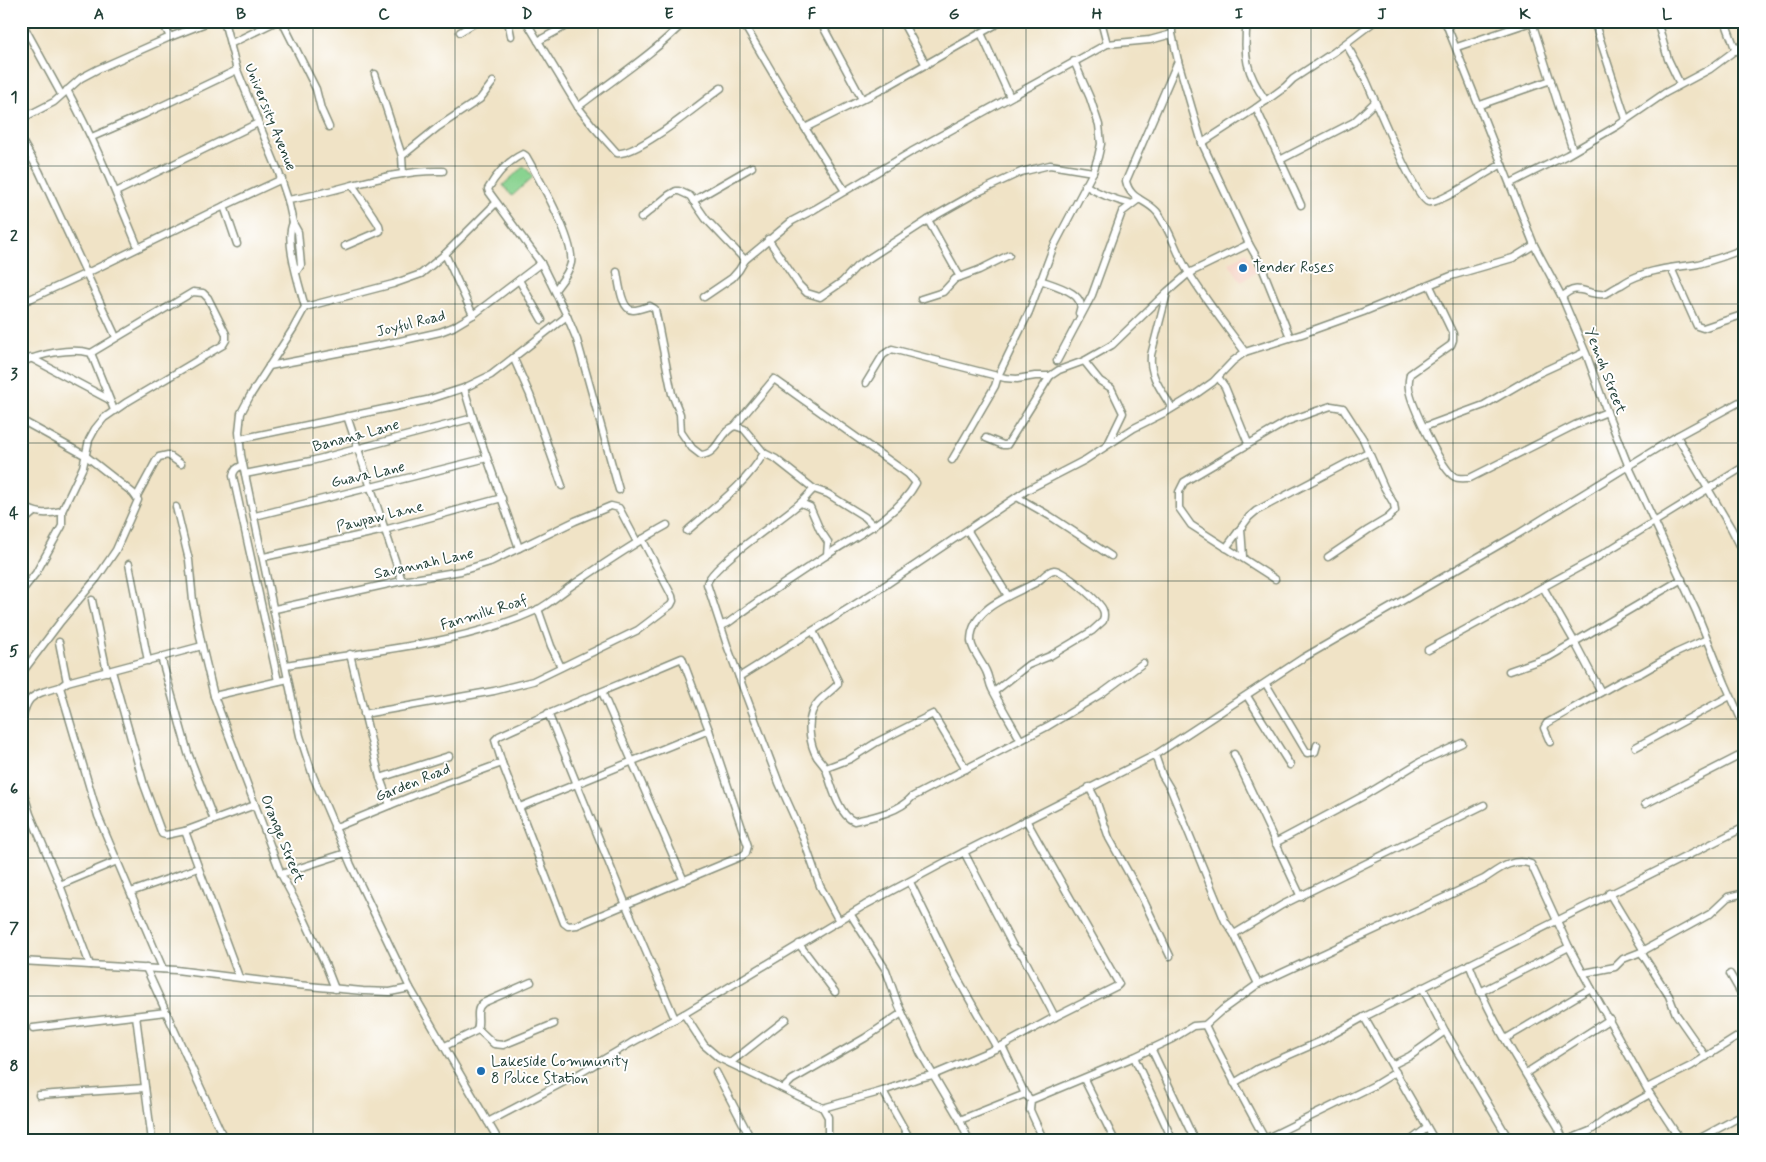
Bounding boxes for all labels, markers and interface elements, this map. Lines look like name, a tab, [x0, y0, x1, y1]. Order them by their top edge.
text: A	[94, 4, 104, 25]
text: B	[236, 4, 246, 25]
text: C	[378, 4, 390, 25]
text: D	[521, 4, 533, 25]
text: E	[664, 4, 674, 25]
text: F	[808, 4, 817, 25]
text: G	[949, 4, 960, 25]
text: H	[1092, 4, 1103, 25]
text: I	[1235, 4, 1244, 25]
text: J	[1377, 4, 1387, 25]
text: K	[1519, 4, 1531, 25]
text: L	[1662, 4, 1673, 25]
street label: University Avenue	[239, 60, 301, 174]
text: 1	[10, 87, 18, 108]
text: 2	[10, 226, 18, 247]
place label: Tender Roses	[1253, 258, 1334, 278]
marker: Tender Roses	[1237, 262, 1249, 274]
street label: Joyful Road	[374, 306, 448, 342]
street label: Yemoh Street	[1579, 325, 1631, 417]
text: 3	[10, 364, 18, 385]
street label: Banana Lane	[310, 415, 402, 457]
street label: Guava Lane	[329, 457, 407, 493]
street label: Pawpaw Lane	[334, 497, 426, 537]
text: 4	[9, 503, 19, 524]
street label: Savannah Lane	[372, 544, 476, 584]
street label: Fanmilk Roaf	[438, 590, 530, 636]
text: 5	[9, 641, 19, 662]
street label: Garden Road	[373, 759, 453, 807]
text: 6	[10, 779, 18, 800]
street label: Orange Street	[254, 792, 309, 886]
text: 7	[9, 918, 19, 939]
place label: Lakeside Community 8 Police Station	[491, 1052, 628, 1089]
text: 8	[9, 1056, 19, 1077]
marker: Lakeside Community 8 Police Station	[475, 1065, 487, 1077]

